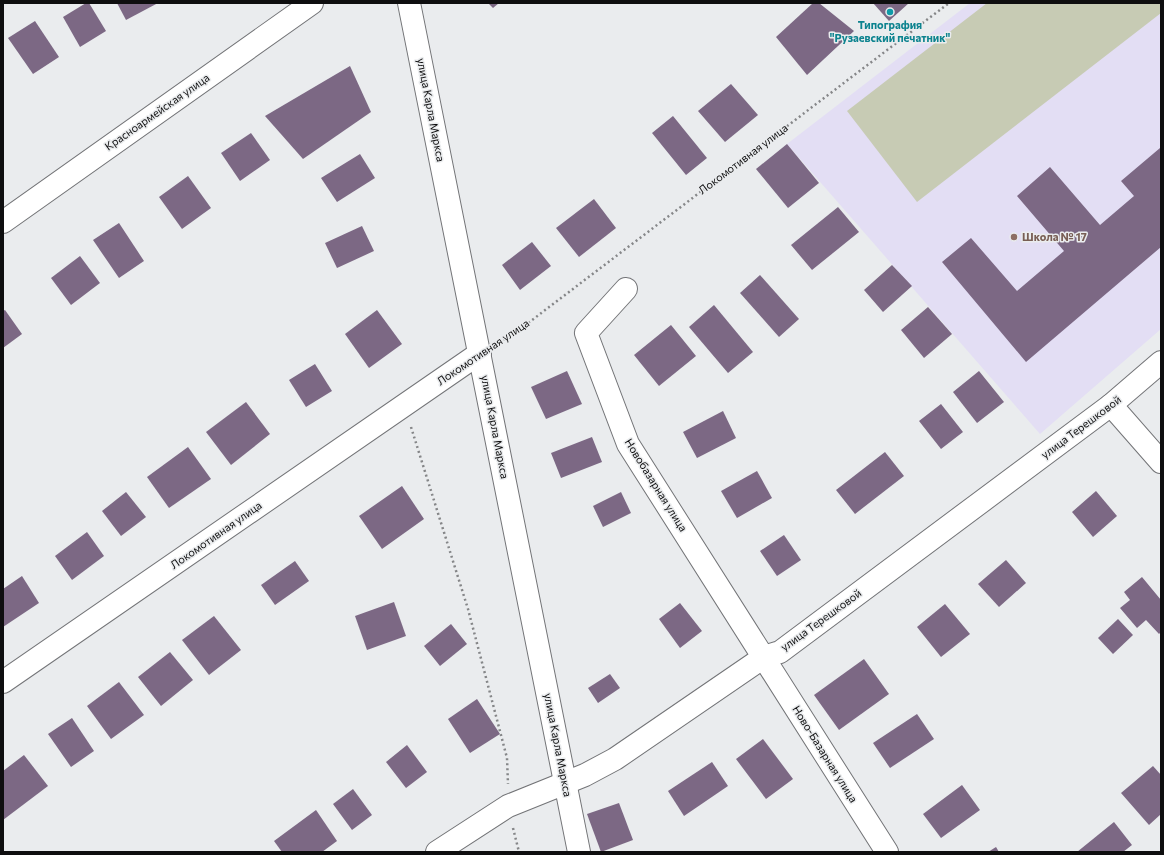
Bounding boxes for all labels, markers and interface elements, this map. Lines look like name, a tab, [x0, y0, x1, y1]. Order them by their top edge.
marker: Типография "Рузаевский печатник"	[885, 7, 895, 17]
place label: Типография "Рузаевский печатник"	[830, 18, 950, 44]
street label: улица Карла Маркса	[415, 57, 448, 163]
street label: Красноармейская улица	[102, 70, 212, 153]
street label: Локомотивная улица	[695, 121, 790, 196]
place label: Школа № 17	[1022, 230, 1087, 243]
marker: Школа № 17	[1009, 232, 1019, 242]
street label: Локомотивная улица	[434, 316, 531, 387]
street label: улица Карла Маркса	[479, 374, 512, 480]
street label: улица Терешковой	[1038, 392, 1123, 461]
street label: Новобазарная улица	[623, 436, 690, 534]
street label: Локомотивная улица	[168, 498, 264, 571]
street label: улица Терешковой	[778, 586, 864, 653]
street label: улица Карла Маркса	[542, 692, 575, 798]
street label: Ново-Базарная улица	[790, 703, 861, 805]

